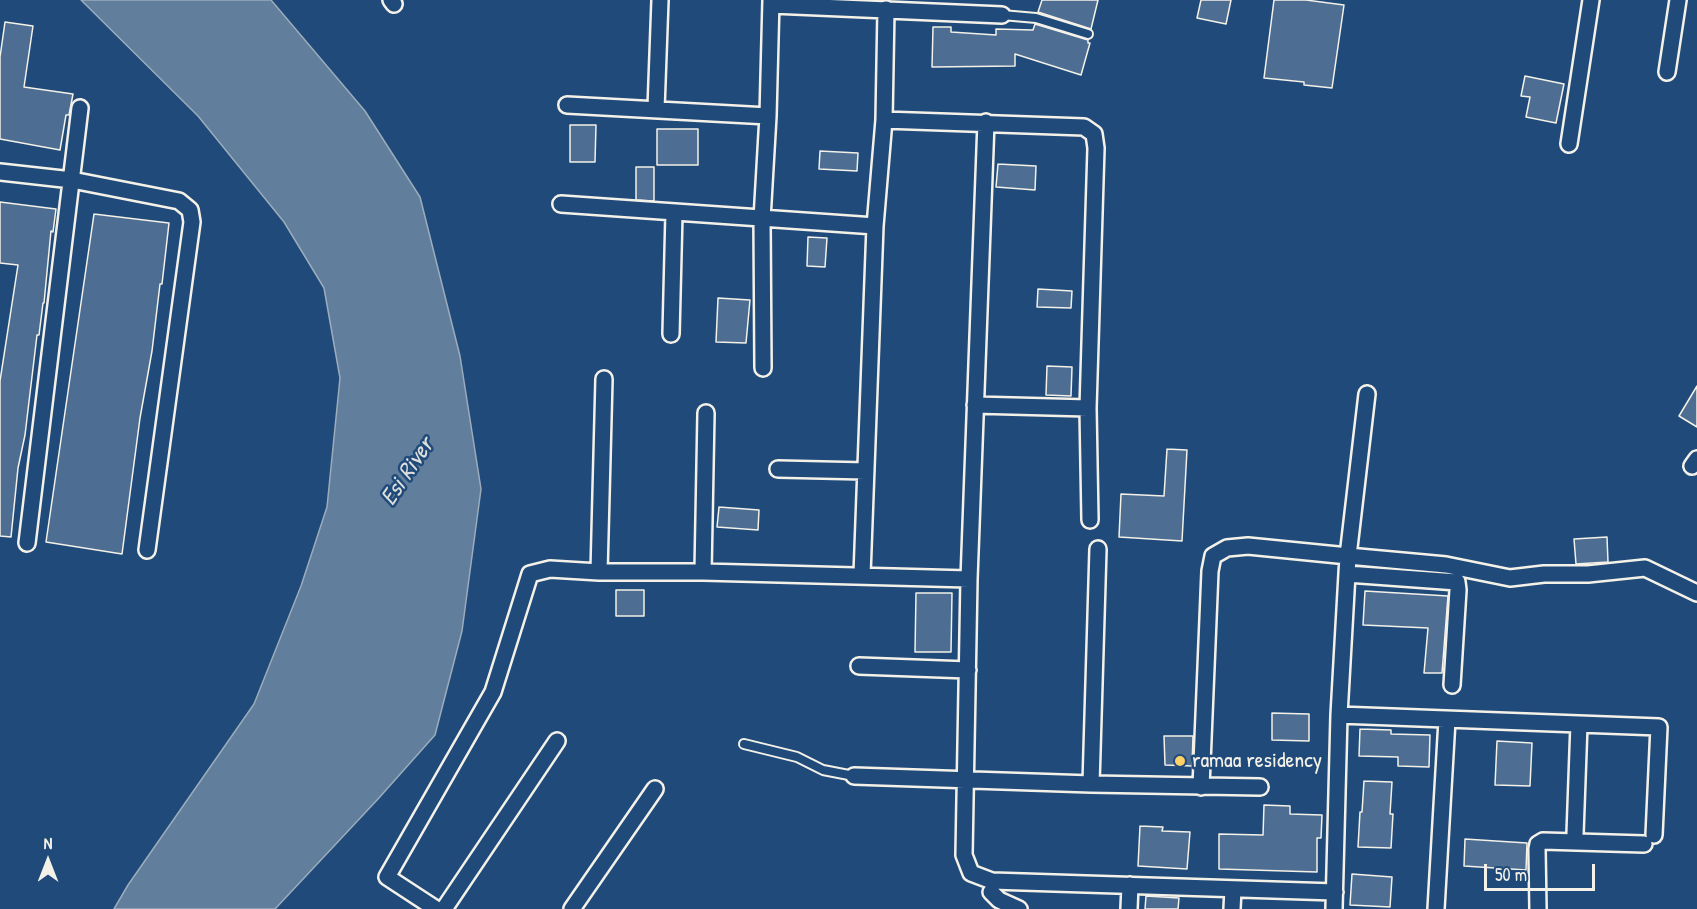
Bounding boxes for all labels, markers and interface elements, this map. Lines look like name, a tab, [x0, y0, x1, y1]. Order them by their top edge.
water label: Esi River	[375, 433, 441, 511]
place label: ramaa residency	[1192, 748, 1322, 774]
marker: ramaa residency	[1173, 754, 1187, 768]
north arrow	[18, 831, 78, 891]
text: N	[44, 832, 52, 854]
scale bar	[1487, 852, 1598, 890]
text: 50 m	[1495, 862, 1527, 887]

